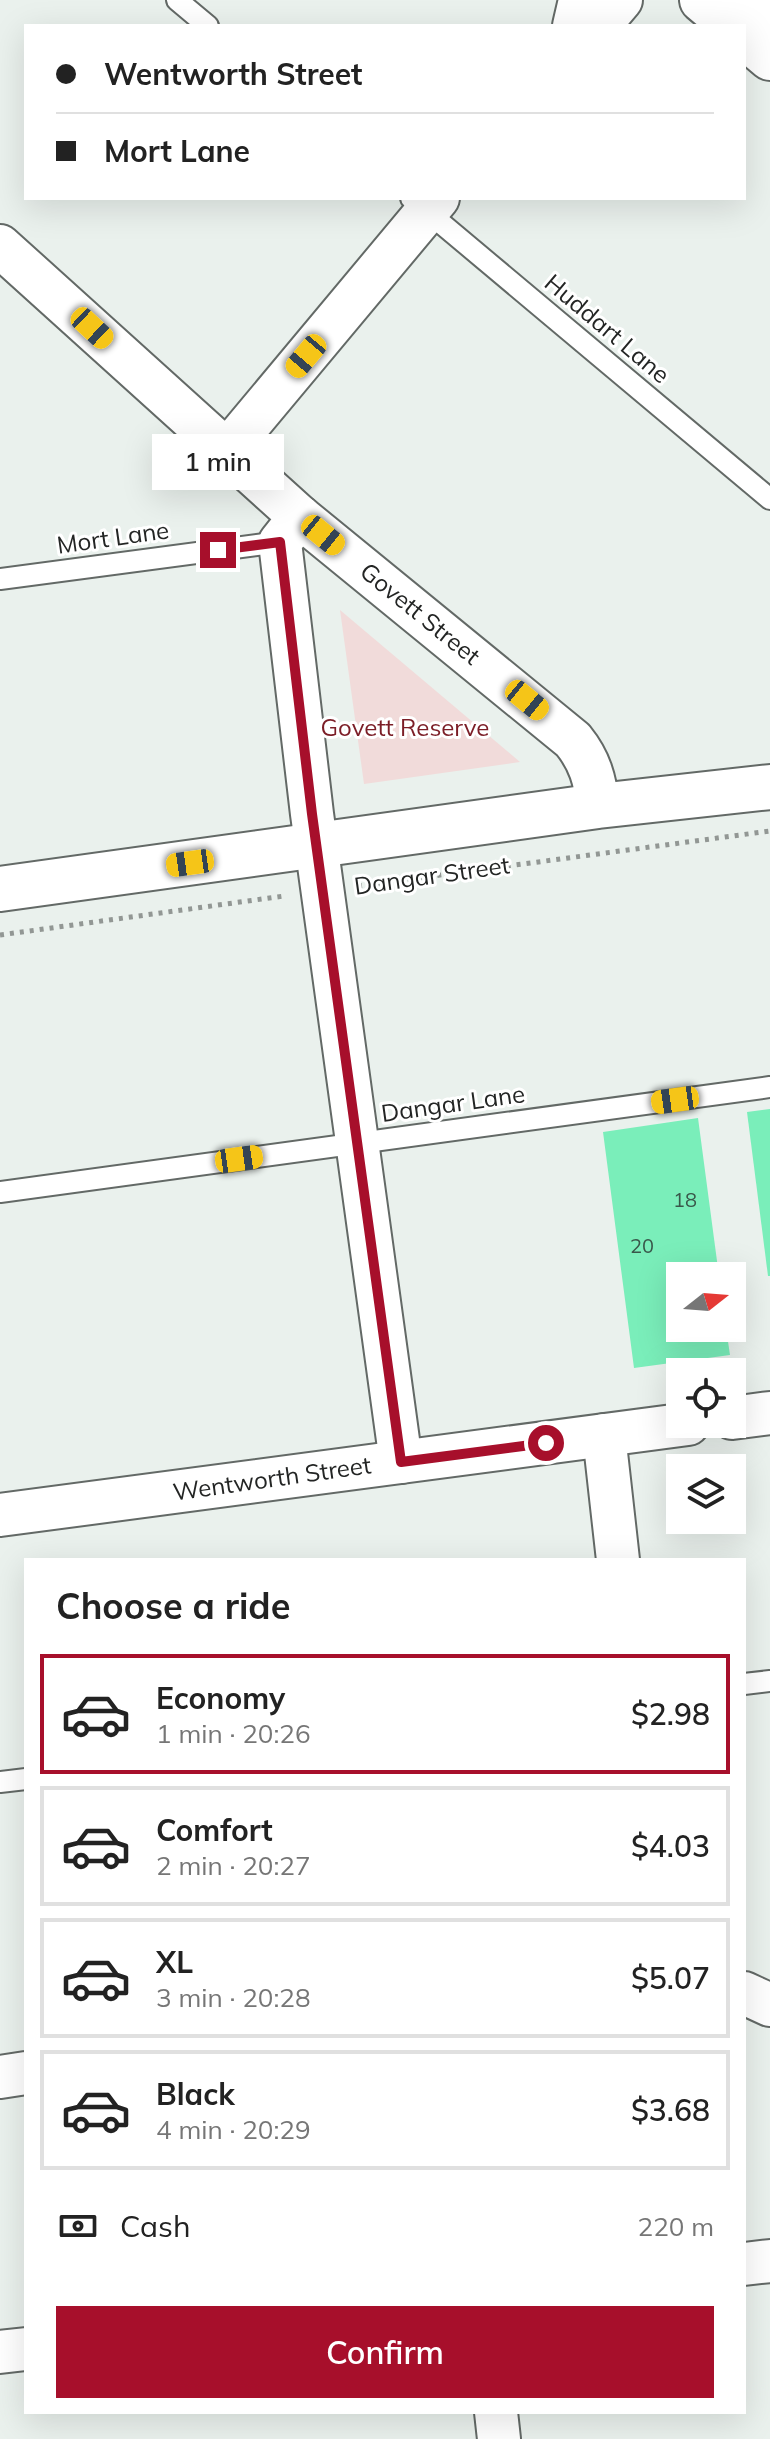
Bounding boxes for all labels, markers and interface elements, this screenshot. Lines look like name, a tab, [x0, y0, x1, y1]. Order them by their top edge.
text: Wentworth Street	[104, 55, 362, 93]
text: Mort Lane	[104, 132, 250, 170]
street label: Huddart Lane	[539, 267, 676, 389]
car	[66, 303, 118, 353]
car	[281, 330, 331, 382]
callout: 1 min	[152, 434, 284, 490]
text: 1 min	[184, 445, 252, 478]
car	[297, 511, 349, 559]
street label: Mort Lane	[55, 514, 171, 560]
route end	[200, 532, 236, 568]
street label: Govett Street	[355, 556, 487, 671]
car	[501, 676, 553, 724]
park label: Govett Reserve	[321, 712, 489, 742]
car	[165, 848, 215, 878]
street label: Dangar Street	[352, 849, 511, 901]
street label: Dangar Lane	[379, 1078, 527, 1128]
car	[650, 1085, 700, 1115]
car	[214, 1144, 264, 1174]
house number: 18	[673, 1187, 697, 1212]
house number: 20	[630, 1233, 654, 1258]
north arrow	[666, 1262, 746, 1342]
map controls	[666, 1262, 746, 1534]
button: locate	[666, 1358, 746, 1438]
route start	[528, 1425, 564, 1461]
street label: Wentworth Street	[171, 1449, 373, 1507]
button: layers	[666, 1454, 746, 1534]
text: Choose a ride	[56, 1583, 290, 1628]
icon: car	[60, 1678, 132, 1750]
text: Economy	[156, 1679, 285, 1717]
text: $2.98	[631, 1695, 710, 1733]
text: 1 min · 20:26	[156, 1717, 311, 1750]
icon: car	[60, 1810, 132, 1882]
text: Comfort	[156, 1811, 273, 1849]
text: $4.03	[631, 1827, 710, 1865]
text: 2 min · 20:27	[156, 1849, 311, 1882]
icon: car	[60, 1942, 132, 2014]
text: XL	[156, 1943, 193, 1981]
text: $5.07	[631, 1959, 710, 1997]
text: 3 min · 20:28	[156, 1981, 311, 2014]
icon: car	[60, 2074, 132, 2146]
text: Black	[156, 2075, 235, 2113]
text: $3.68	[631, 2091, 710, 2129]
text: 4 min · 20:29	[156, 2113, 311, 2146]
icon: cash	[56, 2204, 100, 2248]
text: Cash	[120, 2207, 191, 2245]
text: 220 m	[638, 2210, 714, 2243]
button: Confirm	[56, 2306, 714, 2398]

